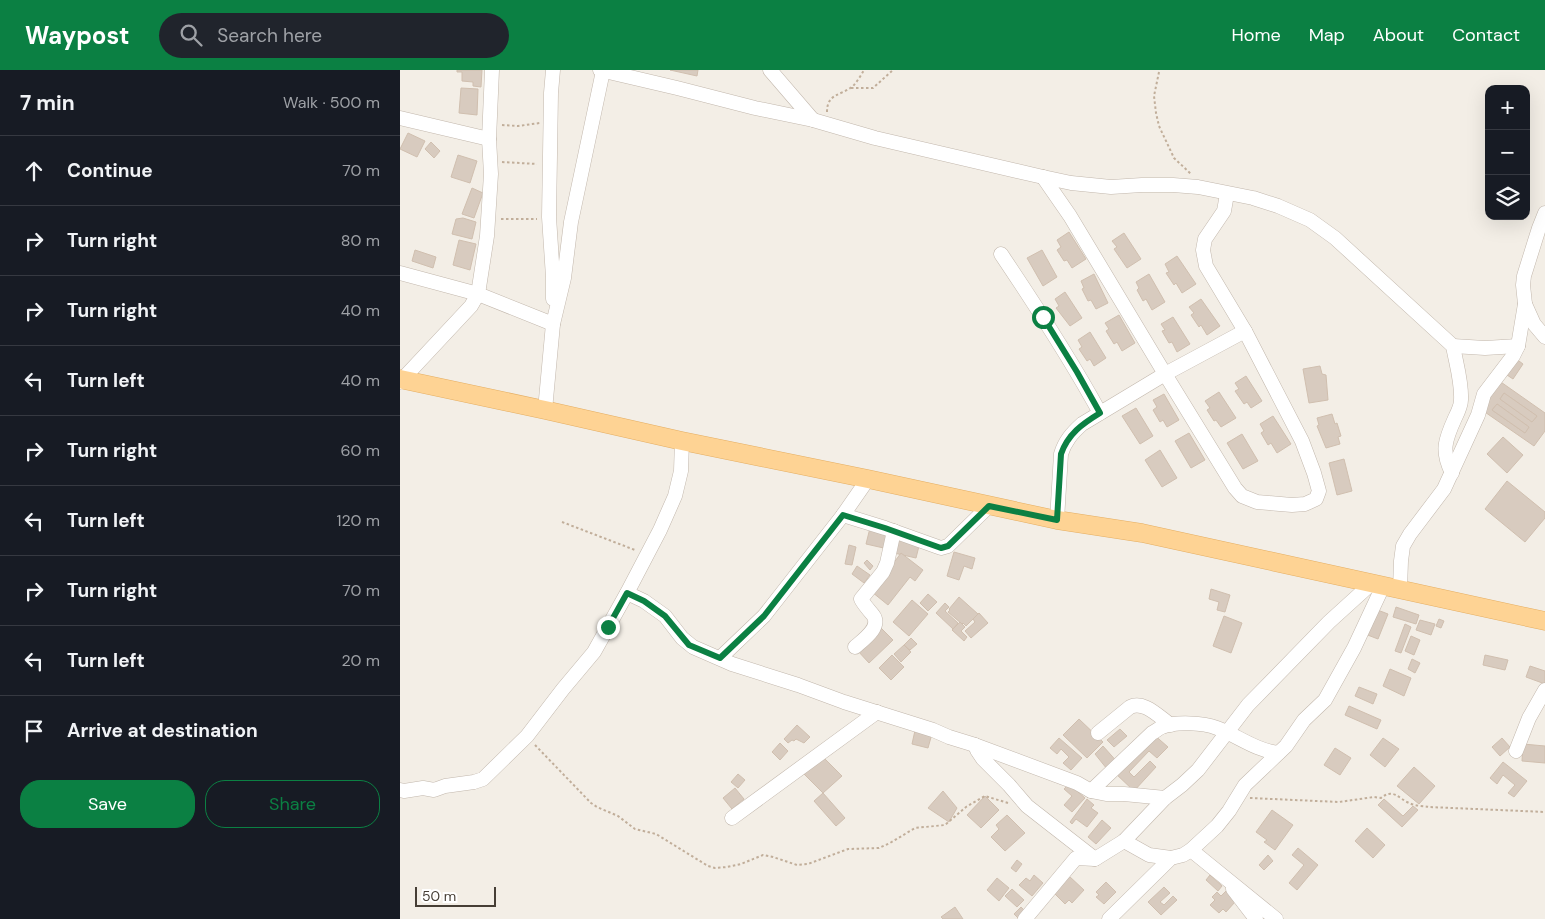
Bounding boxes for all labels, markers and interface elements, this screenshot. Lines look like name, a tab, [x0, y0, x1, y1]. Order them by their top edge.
search box	[159, 13, 509, 58]
text: Waypost	[25, 20, 129, 51]
icon: search	[177, 21, 205, 49]
text: Search here	[217, 23, 322, 48]
text: Home	[1231, 23, 1281, 47]
text: Map	[1309, 23, 1345, 47]
text: About	[1373, 23, 1424, 47]
text: Contact	[1452, 23, 1520, 47]
map controls	[1485, 85, 1530, 220]
button: +	[1485, 85, 1530, 130]
text: 7 min	[20, 89, 75, 117]
text: Walk · 500 m	[283, 92, 380, 113]
button: −	[1485, 130, 1530, 175]
icon: ahead	[20, 157, 48, 185]
text: Continue	[67, 158, 153, 183]
text: 70 m	[342, 160, 380, 181]
button: layers	[1485, 175, 1530, 220]
icon: right	[20, 227, 48, 255]
text: Turn right	[67, 228, 157, 253]
text: 80 m	[341, 230, 380, 251]
icon: right	[20, 297, 48, 325]
text: Turn right	[67, 298, 157, 323]
text: 40 m	[341, 300, 380, 321]
route start	[1032, 306, 1055, 329]
icon: left	[20, 367, 48, 395]
text: Turn left	[67, 368, 145, 393]
text: 40 m	[341, 370, 380, 391]
icon: right	[20, 437, 48, 465]
text: Turn right	[67, 438, 157, 463]
text: 60 m	[340, 440, 380, 461]
icon: left	[20, 507, 48, 535]
text: Turn left	[67, 508, 145, 533]
text: 120 m	[336, 510, 380, 531]
icon: right	[20, 577, 48, 605]
text: Turn right	[67, 578, 157, 603]
text: 70 m	[342, 580, 380, 601]
route end	[597, 616, 620, 639]
icon: left	[20, 647, 48, 675]
text: Turn left	[67, 648, 145, 673]
text: 20 m	[341, 650, 380, 671]
icon: arrive	[20, 717, 48, 745]
text: Arrive at destination	[67, 718, 258, 743]
button: Save	[20, 780, 195, 828]
button: Share	[205, 780, 380, 828]
scale bar	[415, 884, 496, 907]
text: 50 m	[422, 887, 456, 905]

